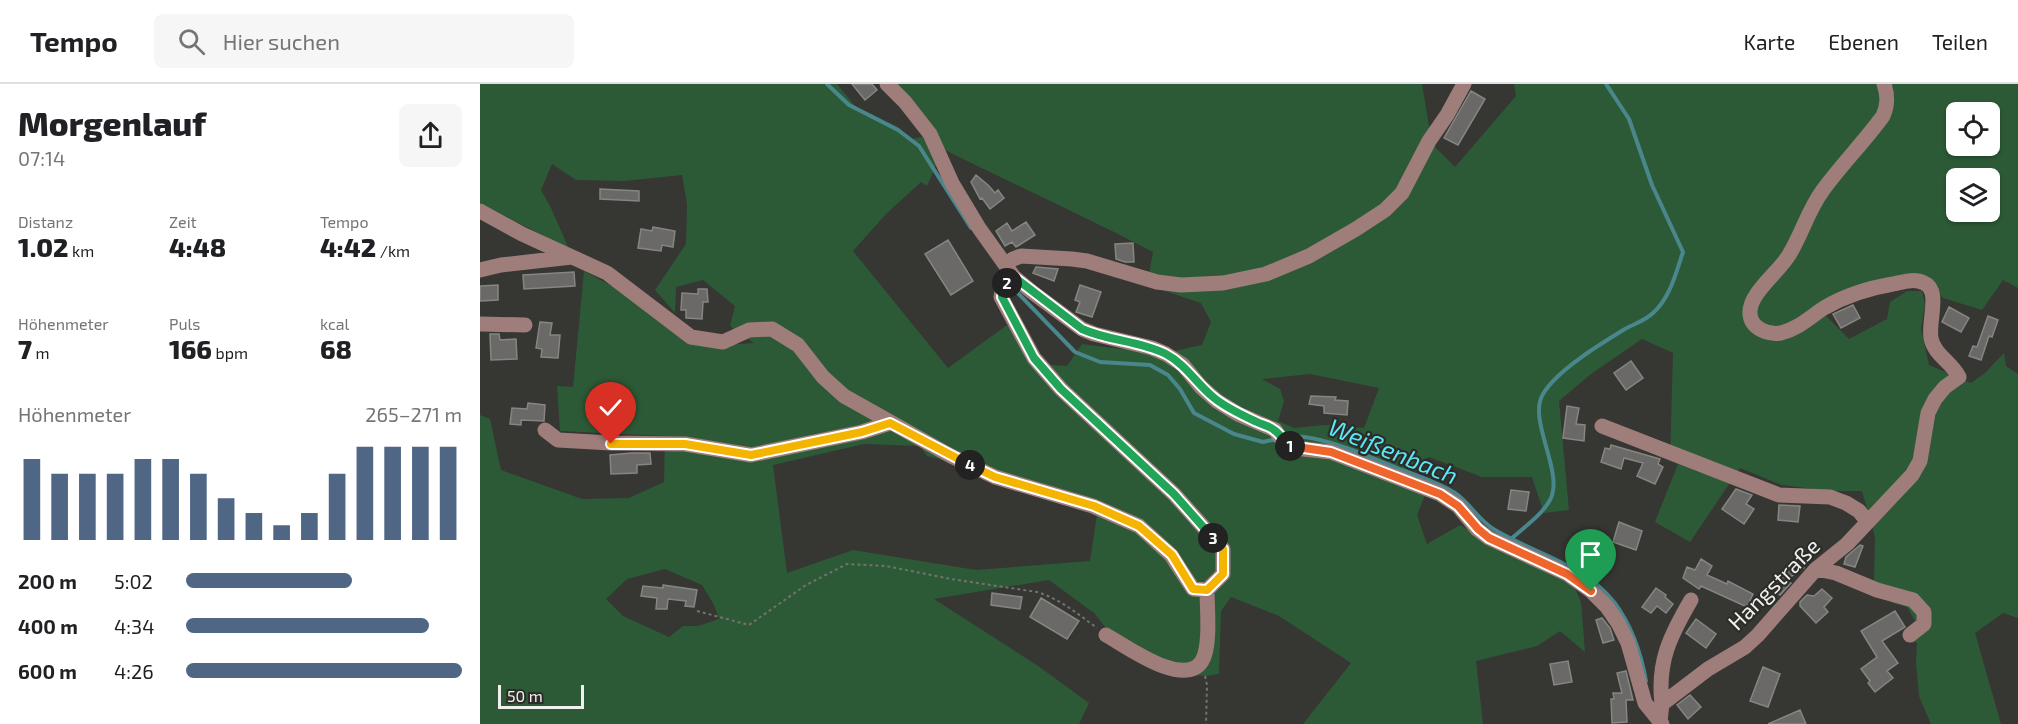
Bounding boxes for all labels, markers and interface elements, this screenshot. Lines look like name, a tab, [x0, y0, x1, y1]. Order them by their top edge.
search box	[154, 14, 574, 68]
text: Tempo	[30, 24, 118, 58]
icon: search	[175, 25, 208, 58]
text: Hier suchen	[223, 28, 340, 54]
text: Karte	[1744, 29, 1795, 54]
text: Ebenen	[1828, 29, 1899, 54]
text: Teilen	[1932, 29, 1988, 54]
map controls	[1946, 102, 2000, 222]
button: locate	[1946, 102, 2000, 156]
text: Morgenlauf	[18, 103, 206, 143]
button: share	[399, 104, 462, 167]
text: 07:14	[18, 146, 65, 170]
button: layers	[1946, 168, 2000, 222]
text: Distanz	[18, 212, 73, 231]
text: Zeit	[169, 212, 197, 231]
text: Tempo	[320, 212, 368, 231]
text: 1.02	[18, 231, 68, 262]
text: 4:48	[169, 231, 226, 262]
text: 4:42	[320, 231, 376, 262]
text: km	[68, 241, 94, 260]
text: /km	[376, 241, 410, 260]
pin: 2	[992, 268, 1022, 298]
text: 2	[1002, 273, 1012, 292]
text: Höhenmeter	[18, 314, 109, 333]
text: Puls	[169, 314, 200, 333]
text: kcal	[320, 314, 349, 333]
text: 7	[18, 333, 32, 364]
text: 166	[169, 333, 212, 364]
text: 68	[320, 333, 352, 364]
text: m	[32, 343, 50, 362]
text: bpm	[212, 343, 248, 362]
pin	[585, 382, 636, 444]
icon: check	[594, 391, 627, 424]
text: Höhenmeter	[18, 402, 131, 426]
text: 265–271 m	[365, 402, 462, 426]
water label: Weißenbach	[1325, 412, 1462, 490]
pin: 1	[1275, 431, 1305, 461]
text: 1	[1287, 436, 1293, 455]
pin: 4	[955, 450, 985, 480]
text: 4	[965, 455, 975, 474]
pin: 3	[1198, 523, 1228, 553]
text: 3	[1208, 528, 1218, 547]
pin	[1565, 529, 1616, 591]
street label: Hangstraße	[1722, 532, 1825, 635]
icon: arrive	[1574, 538, 1607, 571]
text: 200 m	[18, 569, 77, 593]
text: 5:02	[114, 569, 153, 593]
text: 400 m	[18, 614, 78, 638]
text: 4:34	[114, 614, 154, 638]
text: 600 m	[18, 659, 77, 683]
text: 4:26	[114, 659, 154, 683]
scale bar	[498, 682, 584, 710]
text: 50 m	[507, 686, 543, 705]

